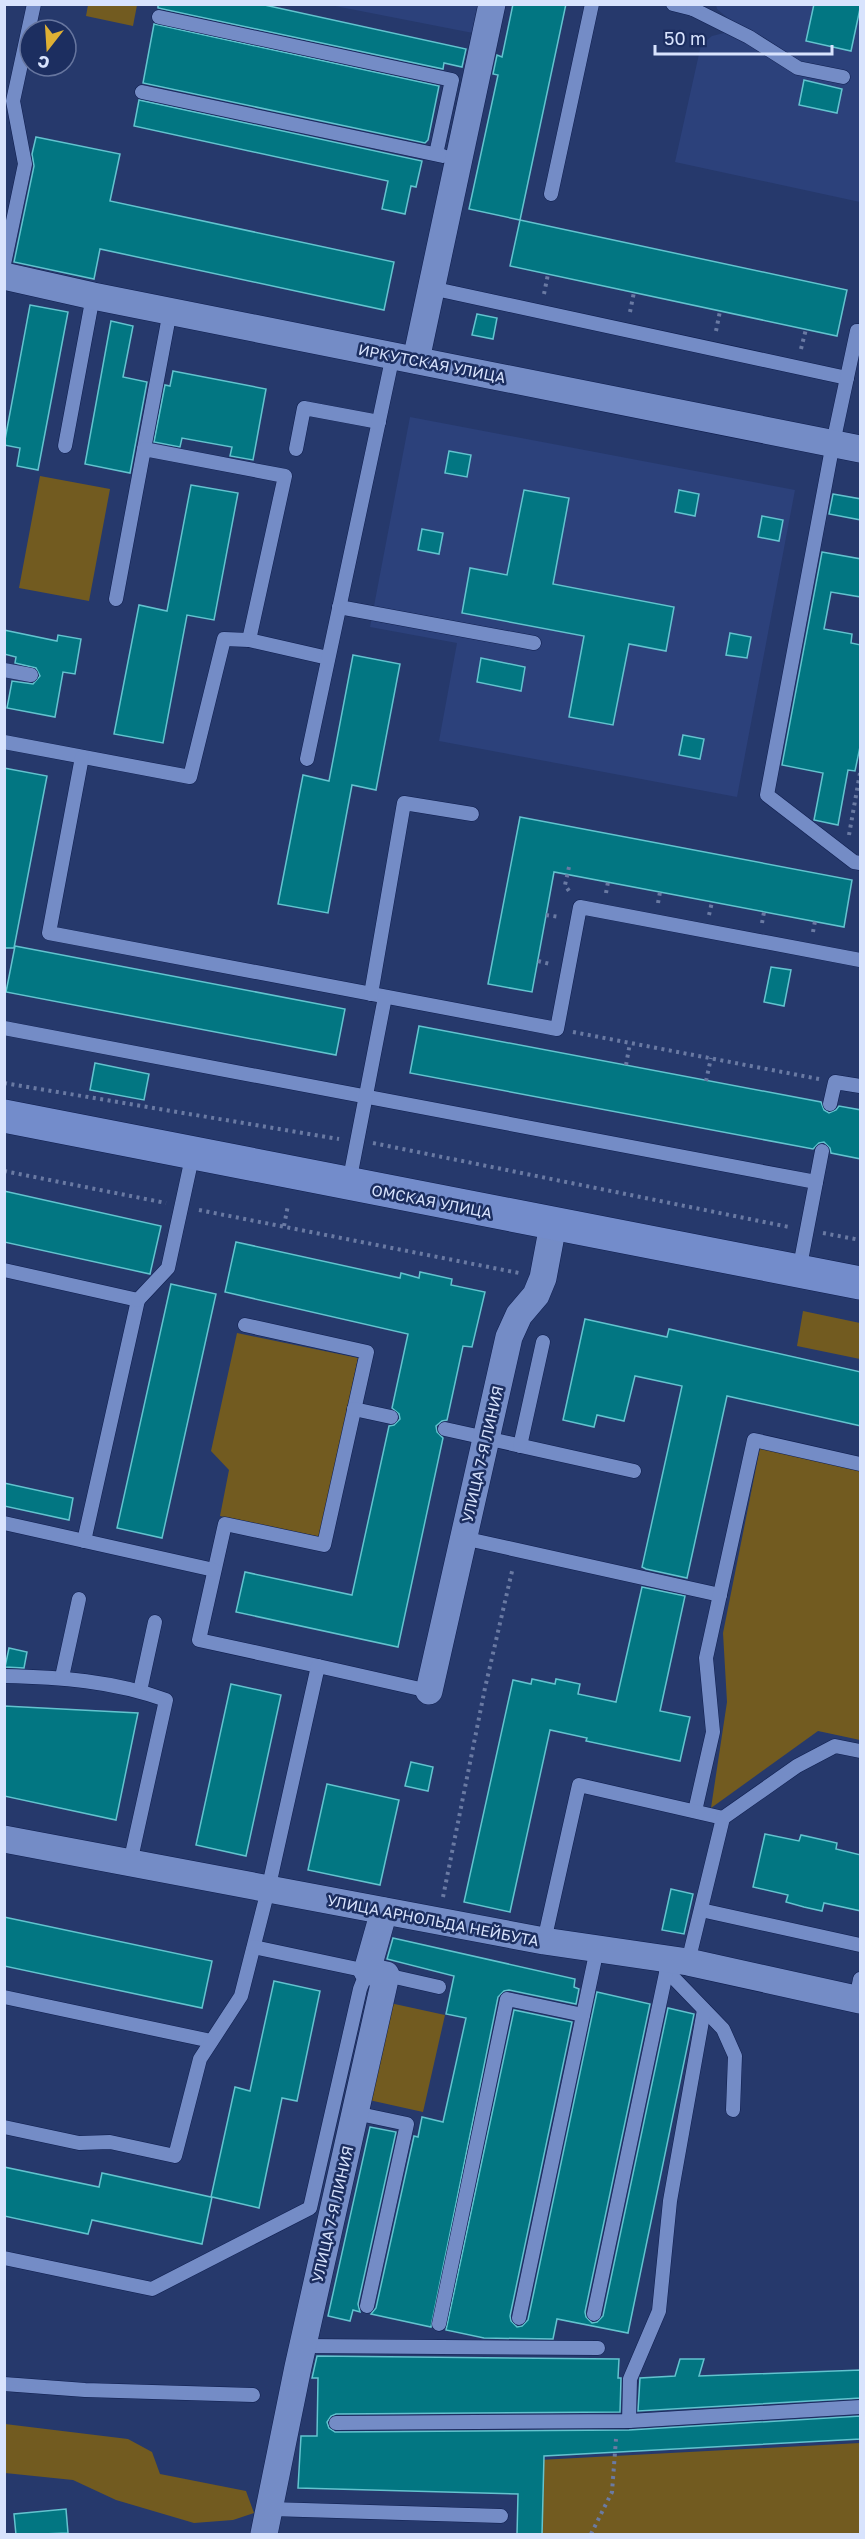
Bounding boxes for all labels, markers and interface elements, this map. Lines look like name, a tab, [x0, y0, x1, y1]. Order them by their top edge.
north arrow	[18, 18, 78, 78]
scale bar	[655, 18, 832, 56]
text: 50 m	[664, 27, 706, 49]
text: С	[35, 51, 52, 74]
street label: ИРКУТСКАЯ УЛИЦА	[357, 340, 507, 386]
street label: ОМСКАЯ УЛИЦА	[370, 1180, 494, 1222]
street label: УЛИЦА 7-Я ЛИНИЯ	[457, 1384, 507, 1524]
street label: УЛИЦА АРНОЛЬДА НЕЙБУТА	[326, 1891, 540, 1949]
street label: УЛИЦА 7-Я ЛИНИЯ	[307, 2144, 357, 2284]

